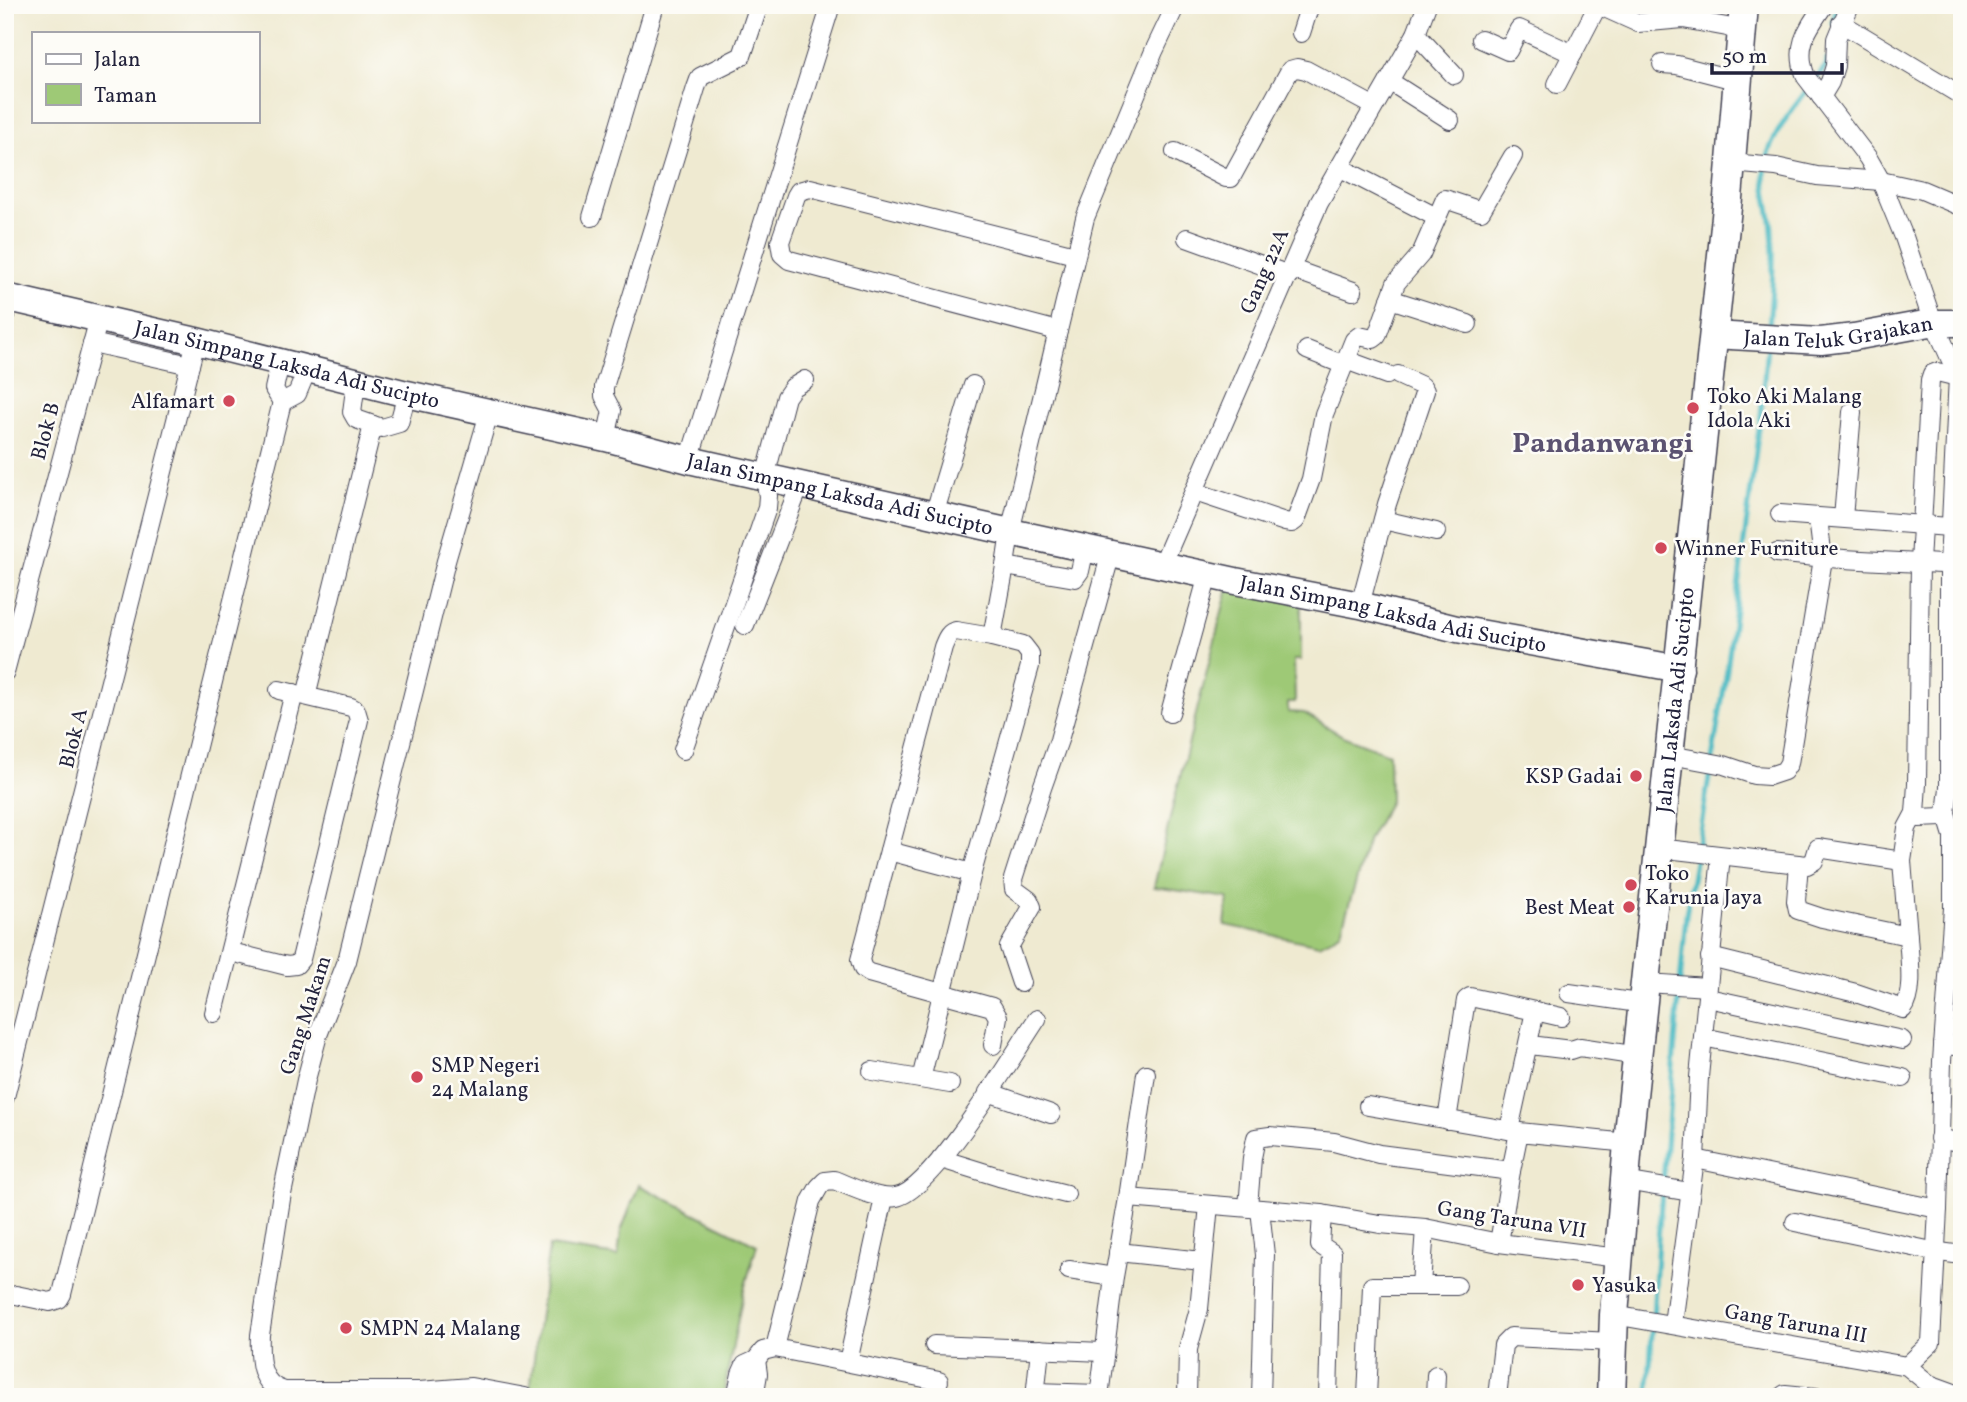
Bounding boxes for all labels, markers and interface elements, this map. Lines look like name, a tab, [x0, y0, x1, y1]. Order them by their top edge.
legend	[32, 32, 259, 122]
scale bar	[1712, 32, 1841, 76]
text: 50 m	[1722, 43, 1767, 72]
text: Jalan	[94, 46, 141, 75]
text: Taman	[94, 82, 157, 111]
street label: Gang 22A	[1234, 224, 1297, 319]
street label: Jalan Teluk Grajakan	[1743, 310, 1935, 357]
street label: Jalan Simpang Laksda Adi Sucipto	[132, 314, 442, 417]
place label: Toko Aki Malang Idola Aki	[1707, 383, 1862, 436]
place label: Alfamart	[131, 388, 215, 417]
marker: Alfamart	[221, 393, 237, 409]
street label: Blok B	[25, 399, 68, 464]
marker: Toko Aki Malang Idola Aki	[1685, 400, 1701, 416]
district label: Pandanwangi	[1512, 425, 1694, 464]
street label: Jalan Simpang Laksda Adi Sucipto	[684, 447, 996, 544]
place label: Winner Furniture	[1675, 535, 1838, 564]
marker: Winner Furniture	[1653, 540, 1669, 556]
street label: Jalan Simpang Laksda Adi Sucipto	[1237, 569, 1549, 661]
street label: Jalan Laksda Adi Sucipto	[1650, 586, 1703, 814]
street label: Blok A	[53, 705, 96, 771]
place label: KSP Gadai	[1525, 763, 1622, 792]
marker: KSP Gadai	[1628, 768, 1644, 784]
place label: Toko Karunia Jaya	[1645, 860, 1762, 913]
marker: Toko Karunia Jaya	[1623, 877, 1639, 893]
place label: Best Meat	[1525, 894, 1615, 923]
marker: Best Meat	[1621, 899, 1637, 915]
street label: Gang Makam	[274, 952, 339, 1079]
place label: SMP Negeri 24 Malang	[431, 1052, 540, 1105]
marker: SMP Negeri 24 Malang	[409, 1069, 425, 1085]
street label: Gang Taruna VII	[1435, 1194, 1588, 1247]
place label: Yasuka	[1592, 1272, 1657, 1301]
marker: Yasuka	[1570, 1277, 1586, 1293]
street label: Gang Taruna III	[1722, 1298, 1869, 1351]
place label: SMPN 24 Malang	[360, 1315, 521, 1344]
marker: SMPN 24 Malang	[338, 1320, 354, 1336]

